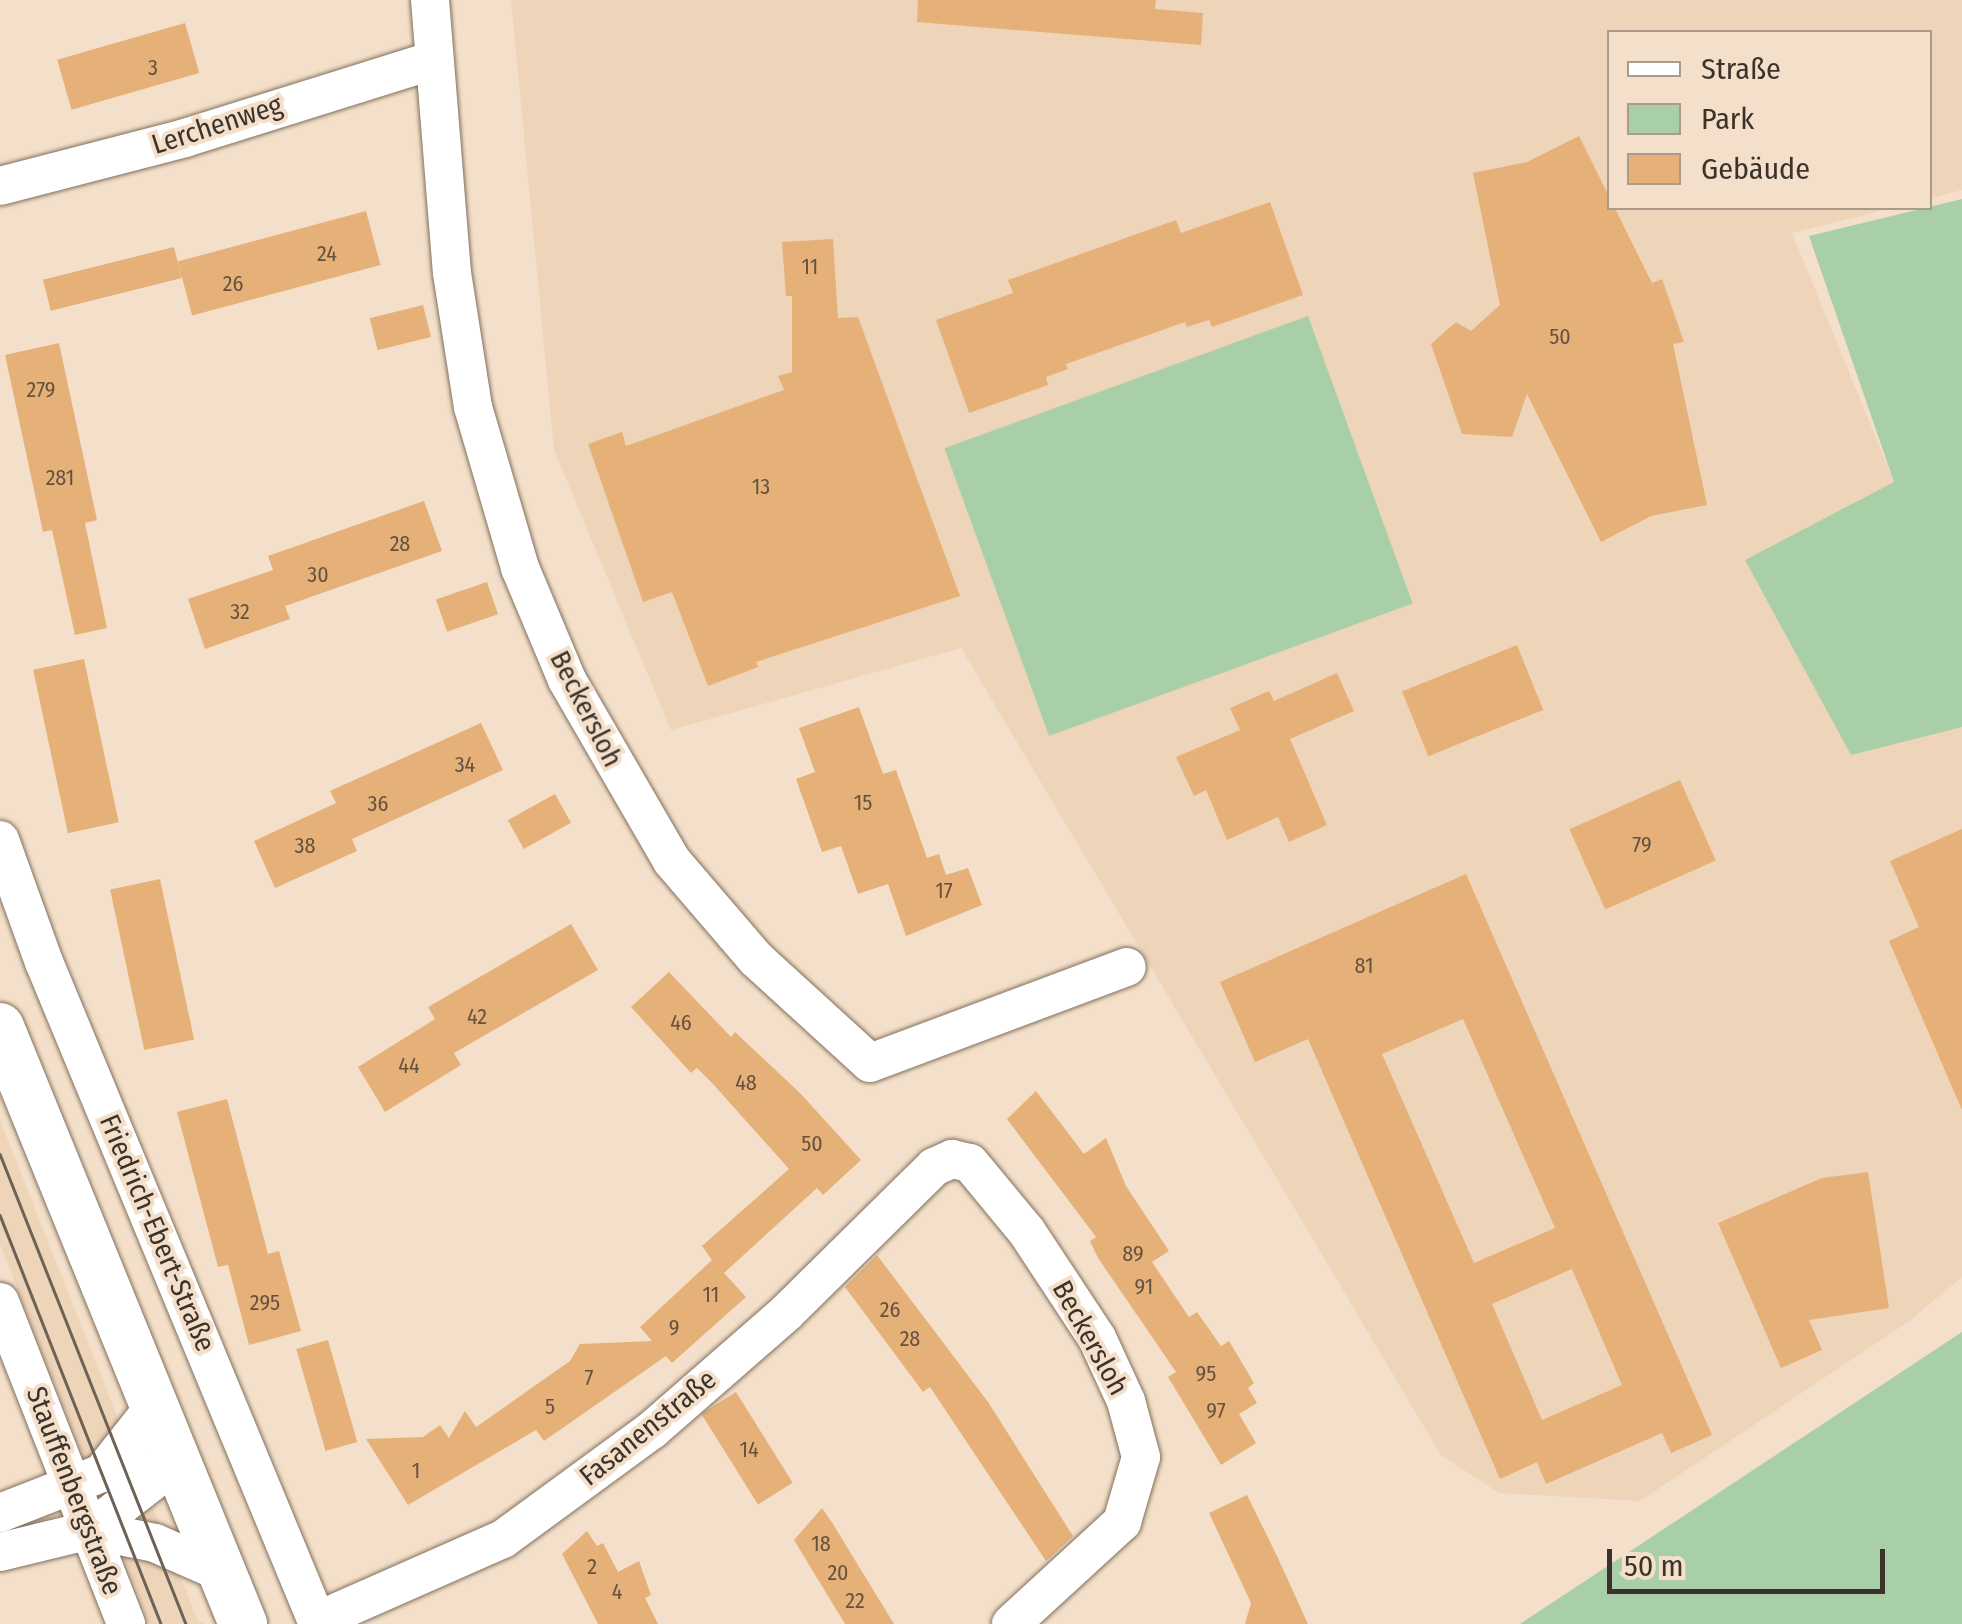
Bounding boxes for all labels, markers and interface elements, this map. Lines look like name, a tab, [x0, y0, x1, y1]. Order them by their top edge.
legend	[1607, 30, 1932, 210]
text: Straße	[1701, 51, 1781, 87]
house number: 3	[148, 55, 158, 81]
street label: Lerchenweg	[147, 88, 287, 162]
text: Park	[1701, 101, 1754, 137]
text: Gebäude	[1701, 151, 1810, 187]
house number: 24	[317, 241, 337, 267]
house number: 11	[802, 254, 818, 280]
house number: 26	[223, 271, 243, 297]
house number: 50	[1549, 324, 1571, 350]
house number: 279	[27, 377, 55, 403]
house number: 281	[46, 465, 74, 491]
house number: 13	[752, 474, 770, 500]
house number: 28	[390, 531, 410, 557]
house number: 30	[307, 562, 329, 588]
house number: 32	[230, 599, 250, 625]
street label: Beckersloh	[542, 645, 630, 773]
house number: 34	[455, 752, 475, 778]
house number: 15	[854, 790, 872, 816]
house number: 36	[368, 791, 388, 817]
house number: 79	[1632, 832, 1652, 858]
house number: 38	[295, 833, 315, 859]
house number: 17	[935, 878, 953, 904]
house number: 81	[1354, 953, 1374, 979]
house number: 42	[467, 1004, 487, 1030]
house number: 46	[670, 1010, 692, 1036]
house number: 44	[398, 1053, 420, 1079]
house number: 48	[735, 1070, 757, 1096]
street label: Friedrich-Ebert-Straße	[92, 1109, 222, 1357]
house number: 50	[801, 1131, 823, 1157]
house number: 89	[1122, 1241, 1144, 1267]
house number: 91	[1135, 1274, 1153, 1300]
street label: Beckersloh	[1045, 1275, 1135, 1401]
house number: 11	[703, 1282, 719, 1308]
house number: 295	[250, 1290, 280, 1316]
house number: 26	[880, 1297, 900, 1323]
house number: 9	[669, 1315, 679, 1341]
house number: 28	[900, 1326, 920, 1352]
house number: 95	[1196, 1361, 1216, 1387]
street label: Fasanenstraße	[573, 1363, 723, 1493]
house number: 7	[585, 1365, 593, 1391]
street label: Stauffenbergstraße	[19, 1382, 129, 1600]
house number: 5	[545, 1394, 555, 1420]
house number: 97	[1206, 1398, 1226, 1424]
house number: 14	[739, 1437, 759, 1463]
house number: 1	[412, 1458, 420, 1484]
scale bar	[1612, 1529, 1890, 1591]
house number: 18	[811, 1531, 831, 1557]
text: 50 m	[1624, 1548, 1684, 1584]
house number: 2	[587, 1554, 597, 1580]
house number: 20	[827, 1560, 849, 1586]
house number: 4	[612, 1579, 622, 1605]
house number: 22	[845, 1588, 865, 1614]

